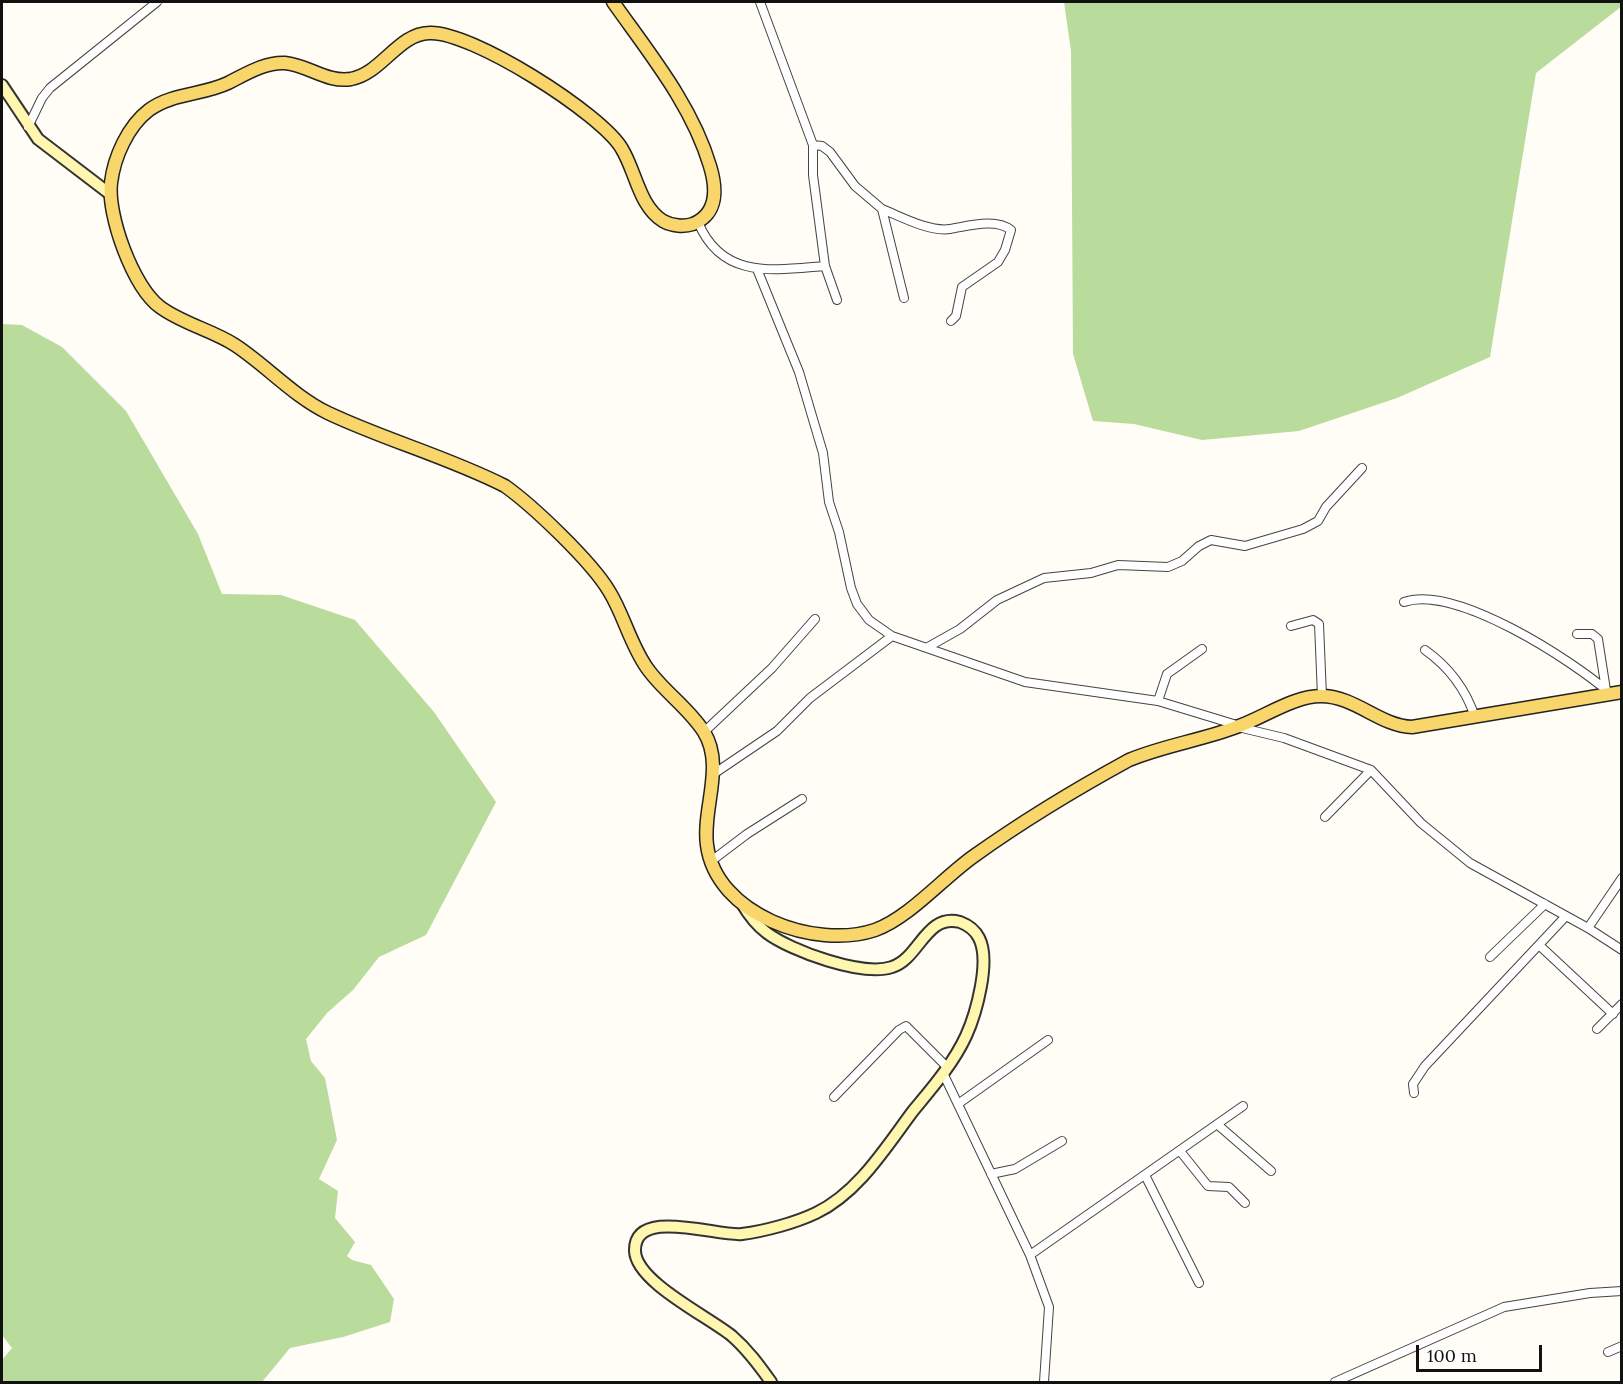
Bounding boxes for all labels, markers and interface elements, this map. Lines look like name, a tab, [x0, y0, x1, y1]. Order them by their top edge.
scale bar	[1419, 1333, 1545, 1371]
text: 100 m	[1427, 1344, 1477, 1367]

